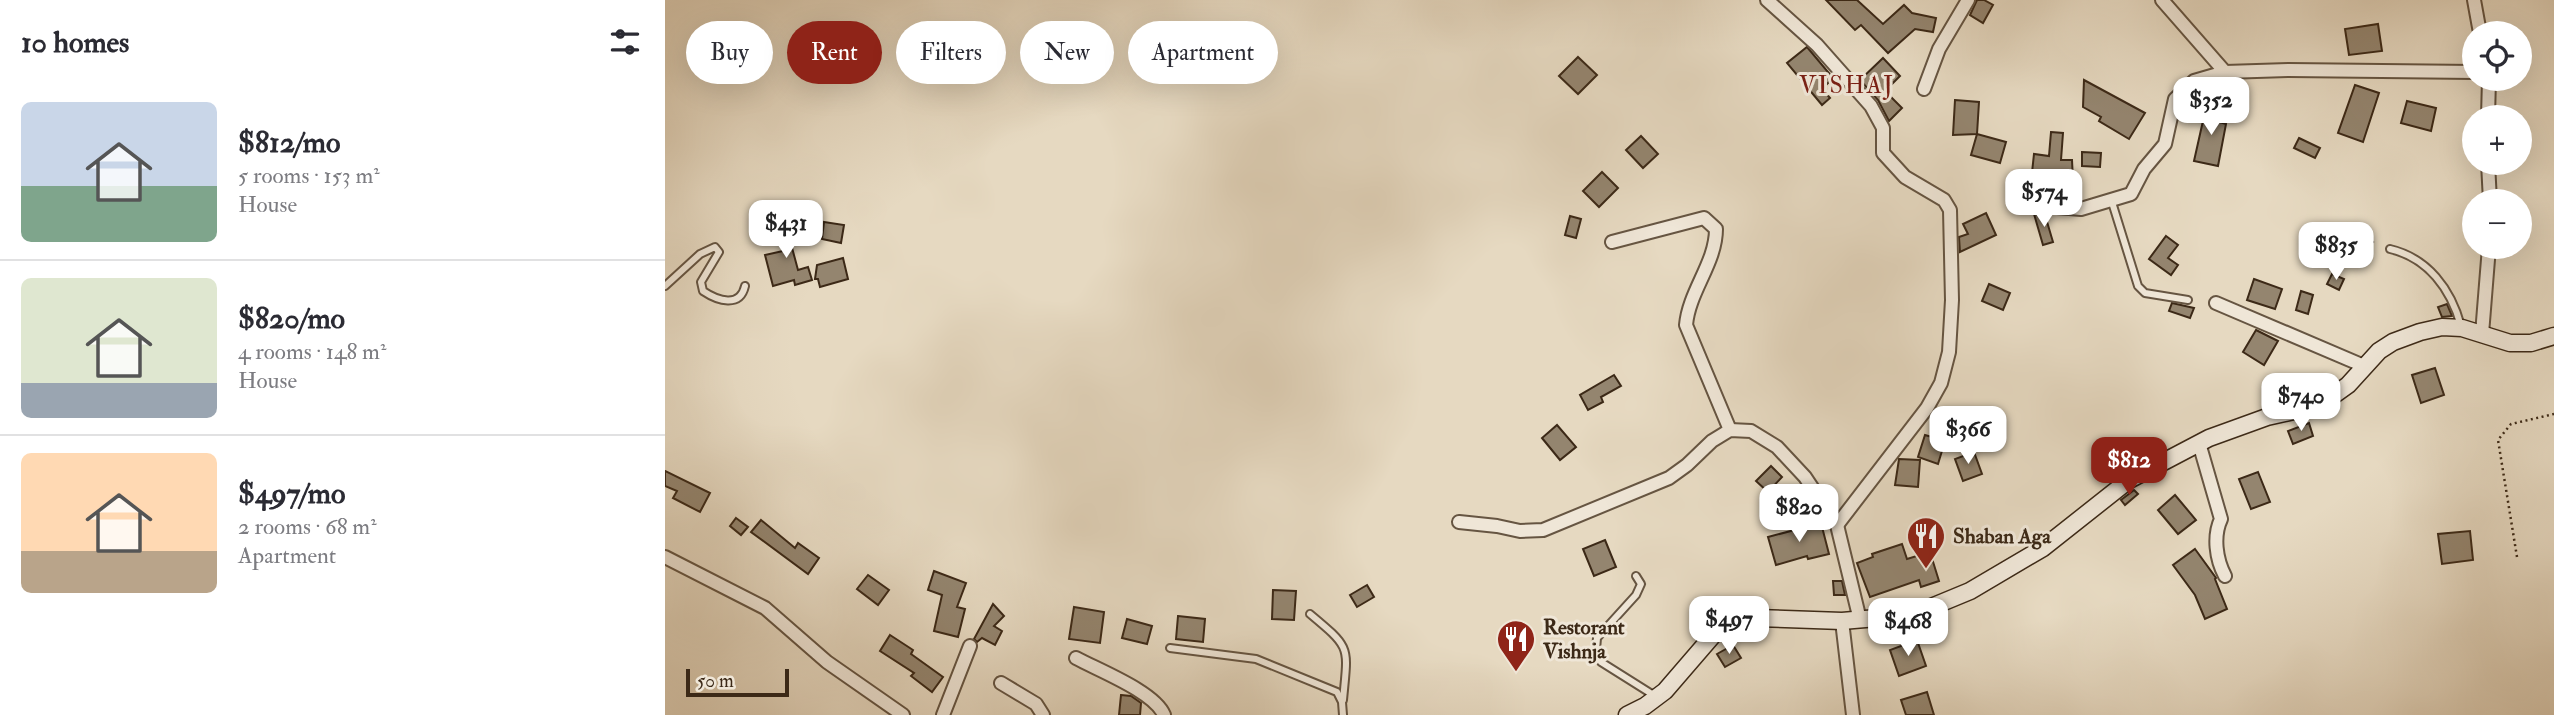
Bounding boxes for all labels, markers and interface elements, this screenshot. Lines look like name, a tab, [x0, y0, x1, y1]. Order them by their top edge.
chip: Buy	[686, 21, 773, 84]
chip: Rent	[787, 21, 882, 84]
chip: Filters	[896, 21, 1006, 84]
chip: New	[1020, 21, 1114, 84]
chip: Apartment	[1128, 21, 1278, 84]
map controls	[2462, 21, 2532, 259]
button: locate	[2462, 21, 2532, 91]
icon: filters	[606, 23, 644, 61]
text: 10 homes	[21, 24, 129, 61]
district label: VISHAJ	[1799, 70, 1895, 101]
pin: $352	[2170, 78, 2252, 137]
text: $352	[2189, 85, 2233, 114]
button: +	[2462, 105, 2532, 175]
text: $812/mo	[238, 124, 340, 161]
icon: home	[77, 130, 161, 214]
text: 5 rooms · 153 m²	[238, 161, 380, 190]
pin: $574	[2003, 170, 2085, 229]
text: $574	[2021, 177, 2067, 206]
button: −	[2462, 189, 2532, 259]
text: House	[238, 190, 297, 219]
pin: $431	[745, 201, 827, 260]
text: $431	[765, 208, 807, 237]
pin: $835	[2295, 222, 2377, 282]
text: $835	[2315, 230, 2357, 259]
text: $820/mo	[238, 300, 345, 337]
icon: home	[77, 306, 161, 390]
text: 4 rooms · 148 m²	[238, 337, 386, 366]
text: House	[238, 366, 297, 395]
pin: $740	[2260, 374, 2342, 433]
text: $740	[2277, 381, 2325, 410]
pin: $366	[1927, 406, 2009, 466]
text: $366	[1945, 414, 1991, 443]
pin: $812	[2088, 438, 2170, 497]
text: $812	[2107, 445, 2151, 474]
text: $497/mo	[238, 475, 345, 512]
icon: home	[77, 481, 161, 565]
pin: $820	[1758, 484, 1840, 544]
text: $820	[1775, 492, 1823, 521]
text: 2 rooms · 68 m²	[238, 512, 377, 541]
restaurant icon: Shaban Aga	[1905, 515, 1947, 570]
place label: Shaban Aga	[1953, 523, 2052, 550]
text: Apartment	[238, 541, 336, 570]
pin: $497	[1688, 596, 1770, 656]
pin: $468	[1867, 598, 1949, 658]
text: $497	[1705, 604, 1753, 633]
text: $468	[1884, 606, 1932, 635]
place label: Restorant Vishnja	[1542, 614, 1625, 665]
restaurant icon: Restorant Vishnja	[1495, 618, 1537, 673]
scale bar	[686, 666, 789, 698]
text: 50 m	[697, 669, 734, 693]

